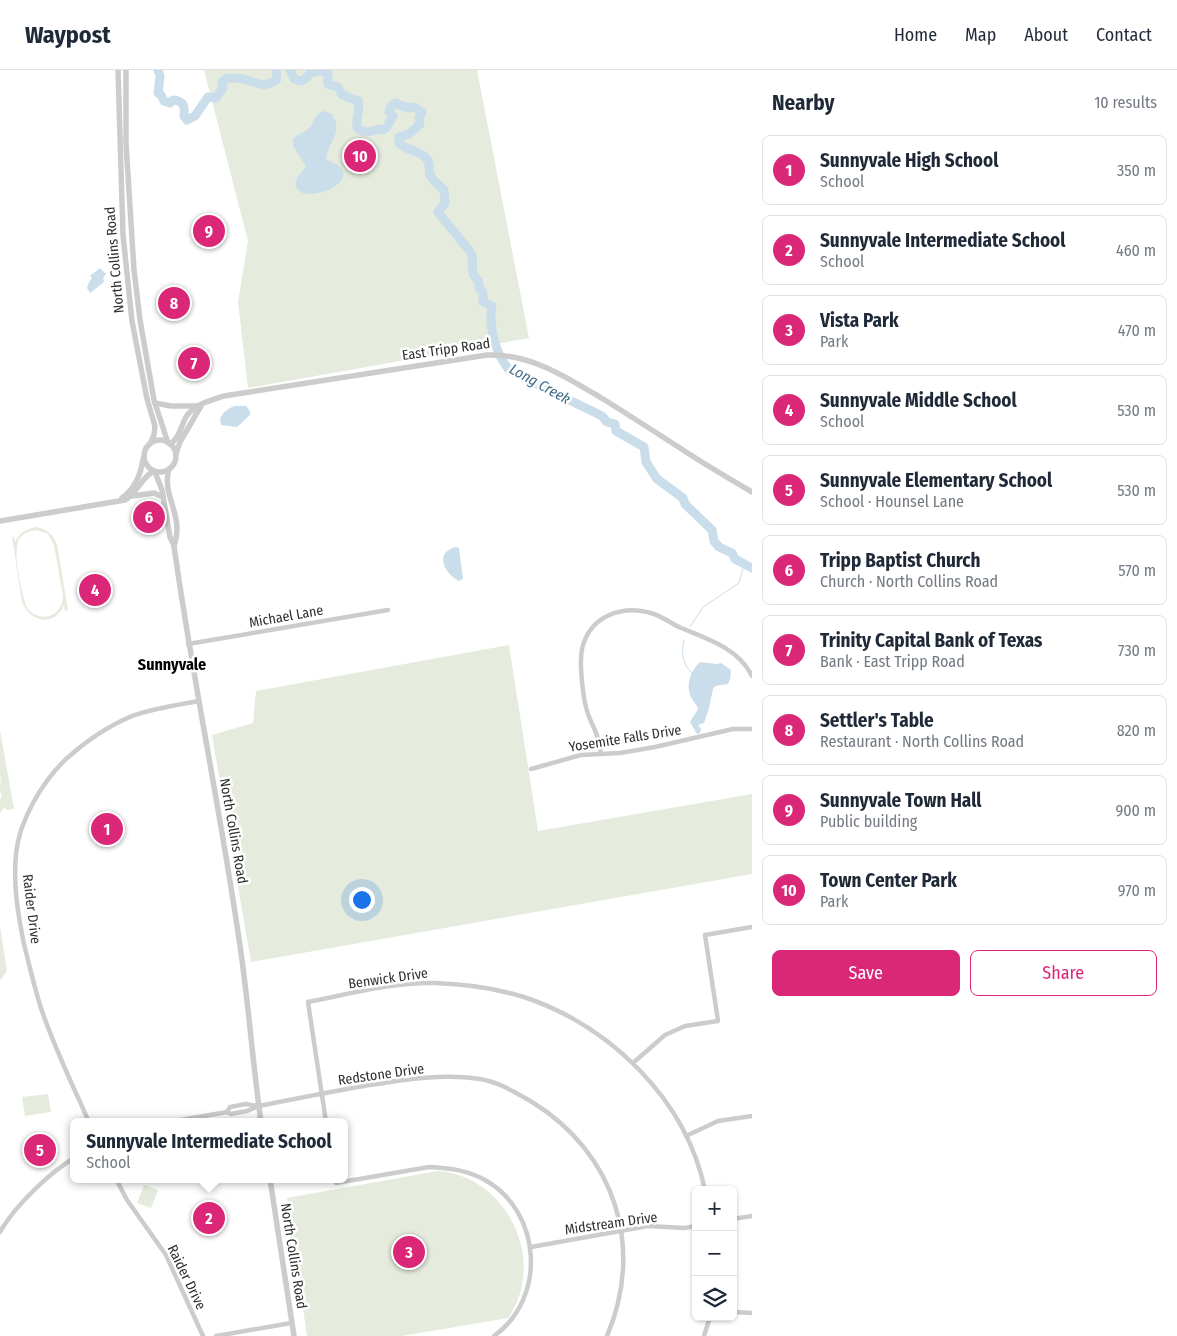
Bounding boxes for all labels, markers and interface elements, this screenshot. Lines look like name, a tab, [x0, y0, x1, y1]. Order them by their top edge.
text: Waypost	[25, 21, 111, 49]
text: Home	[894, 24, 937, 46]
text: Map	[965, 24, 996, 46]
text: About	[1024, 24, 1068, 46]
text: Contact	[1096, 24, 1152, 46]
text: Nearby	[772, 90, 834, 116]
text: 10 results	[1094, 93, 1157, 112]
pin: 10	[344, 137, 376, 175]
text: Sunnyvale High School	[820, 149, 998, 172]
text: 1	[786, 161, 792, 180]
text: 350 m	[1117, 161, 1156, 180]
text: School	[820, 172, 864, 191]
street label: North Collins Road	[101, 206, 128, 314]
pin: 9	[193, 212, 225, 250]
text: Sunnyvale Intermediate School	[820, 229, 1065, 252]
text: 2	[785, 241, 793, 260]
text: 460 m	[1116, 241, 1156, 260]
text: School	[820, 252, 864, 271]
pin: 8	[158, 284, 190, 322]
text: Vista Park	[820, 309, 899, 332]
text: 3	[785, 321, 793, 340]
text: 470 m	[1118, 321, 1156, 340]
text: Park	[820, 332, 848, 351]
street label: East Tripp Road	[401, 335, 491, 364]
pin: 7	[178, 344, 210, 382]
water label: Long Creek	[506, 360, 574, 408]
text: Sunnyvale Middle School	[820, 389, 1017, 412]
text: 4	[785, 401, 793, 420]
text: 530 m	[1117, 401, 1156, 420]
text: School	[820, 412, 864, 431]
text: Sunnyvale Elementary School	[820, 469, 1052, 492]
text: 5	[785, 481, 793, 500]
text: 530 m	[1117, 481, 1156, 500]
text: School · Hounsel Lane	[820, 492, 964, 511]
pin: 6	[133, 498, 165, 536]
text: Tripp Baptist Church	[820, 549, 980, 572]
text: 6	[785, 561, 793, 580]
text: 570 m	[1118, 561, 1156, 580]
pin: 4	[79, 571, 111, 609]
text: Church · North Collins Road	[820, 572, 998, 591]
street label: Michael Lane	[248, 602, 325, 631]
text: Trinity Capital Bank of Texas	[820, 629, 1042, 652]
text: 7	[786, 641, 792, 660]
text: 730 m	[1118, 641, 1156, 660]
text: Bank · East Tripp Road	[820, 652, 965, 671]
district label: Sunnyvale	[138, 655, 206, 674]
text: Settler's Table	[820, 709, 934, 732]
street label: Yosemite Falls Drive	[568, 721, 683, 756]
text: 8	[785, 721, 793, 740]
text: 820 m	[1117, 721, 1156, 740]
text: Restaurant · North Collins Road	[820, 732, 1024, 751]
street label: North Collins Road	[216, 777, 251, 885]
text: Sunnyvale Town Hall	[820, 789, 982, 812]
text: 9	[785, 801, 793, 820]
text: 900 m	[1115, 801, 1156, 820]
pin: 1	[91, 810, 123, 848]
text: Public building	[820, 812, 917, 831]
text: Town Center Park	[820, 869, 957, 892]
street label: Raider Drive	[19, 873, 44, 945]
text: 10	[781, 881, 797, 900]
text: 970 m	[1118, 881, 1156, 900]
your location	[349, 887, 375, 913]
text: Park	[820, 892, 848, 911]
button: Save	[772, 950, 960, 996]
button: Share	[970, 950, 1157, 996]
street label: Benwick Drive	[347, 964, 429, 992]
street label: Redstone Drive	[337, 1060, 425, 1089]
popup	[70, 1118, 348, 1183]
text: Sunnyvale Intermediate School	[86, 1130, 332, 1153]
pin: 5	[24, 1131, 56, 1169]
text: School	[86, 1153, 131, 1172]
map controls	[692, 1186, 737, 1321]
button: +	[692, 1186, 737, 1231]
pin: 2	[193, 1199, 225, 1237]
street label: North Collins Road	[277, 1202, 310, 1310]
street label: Midstream Drive	[564, 1209, 659, 1238]
button: −	[692, 1231, 737, 1276]
pin: 3	[393, 1233, 425, 1271]
street label: Raider Drive	[164, 1242, 210, 1313]
button: layers	[692, 1276, 737, 1321]

